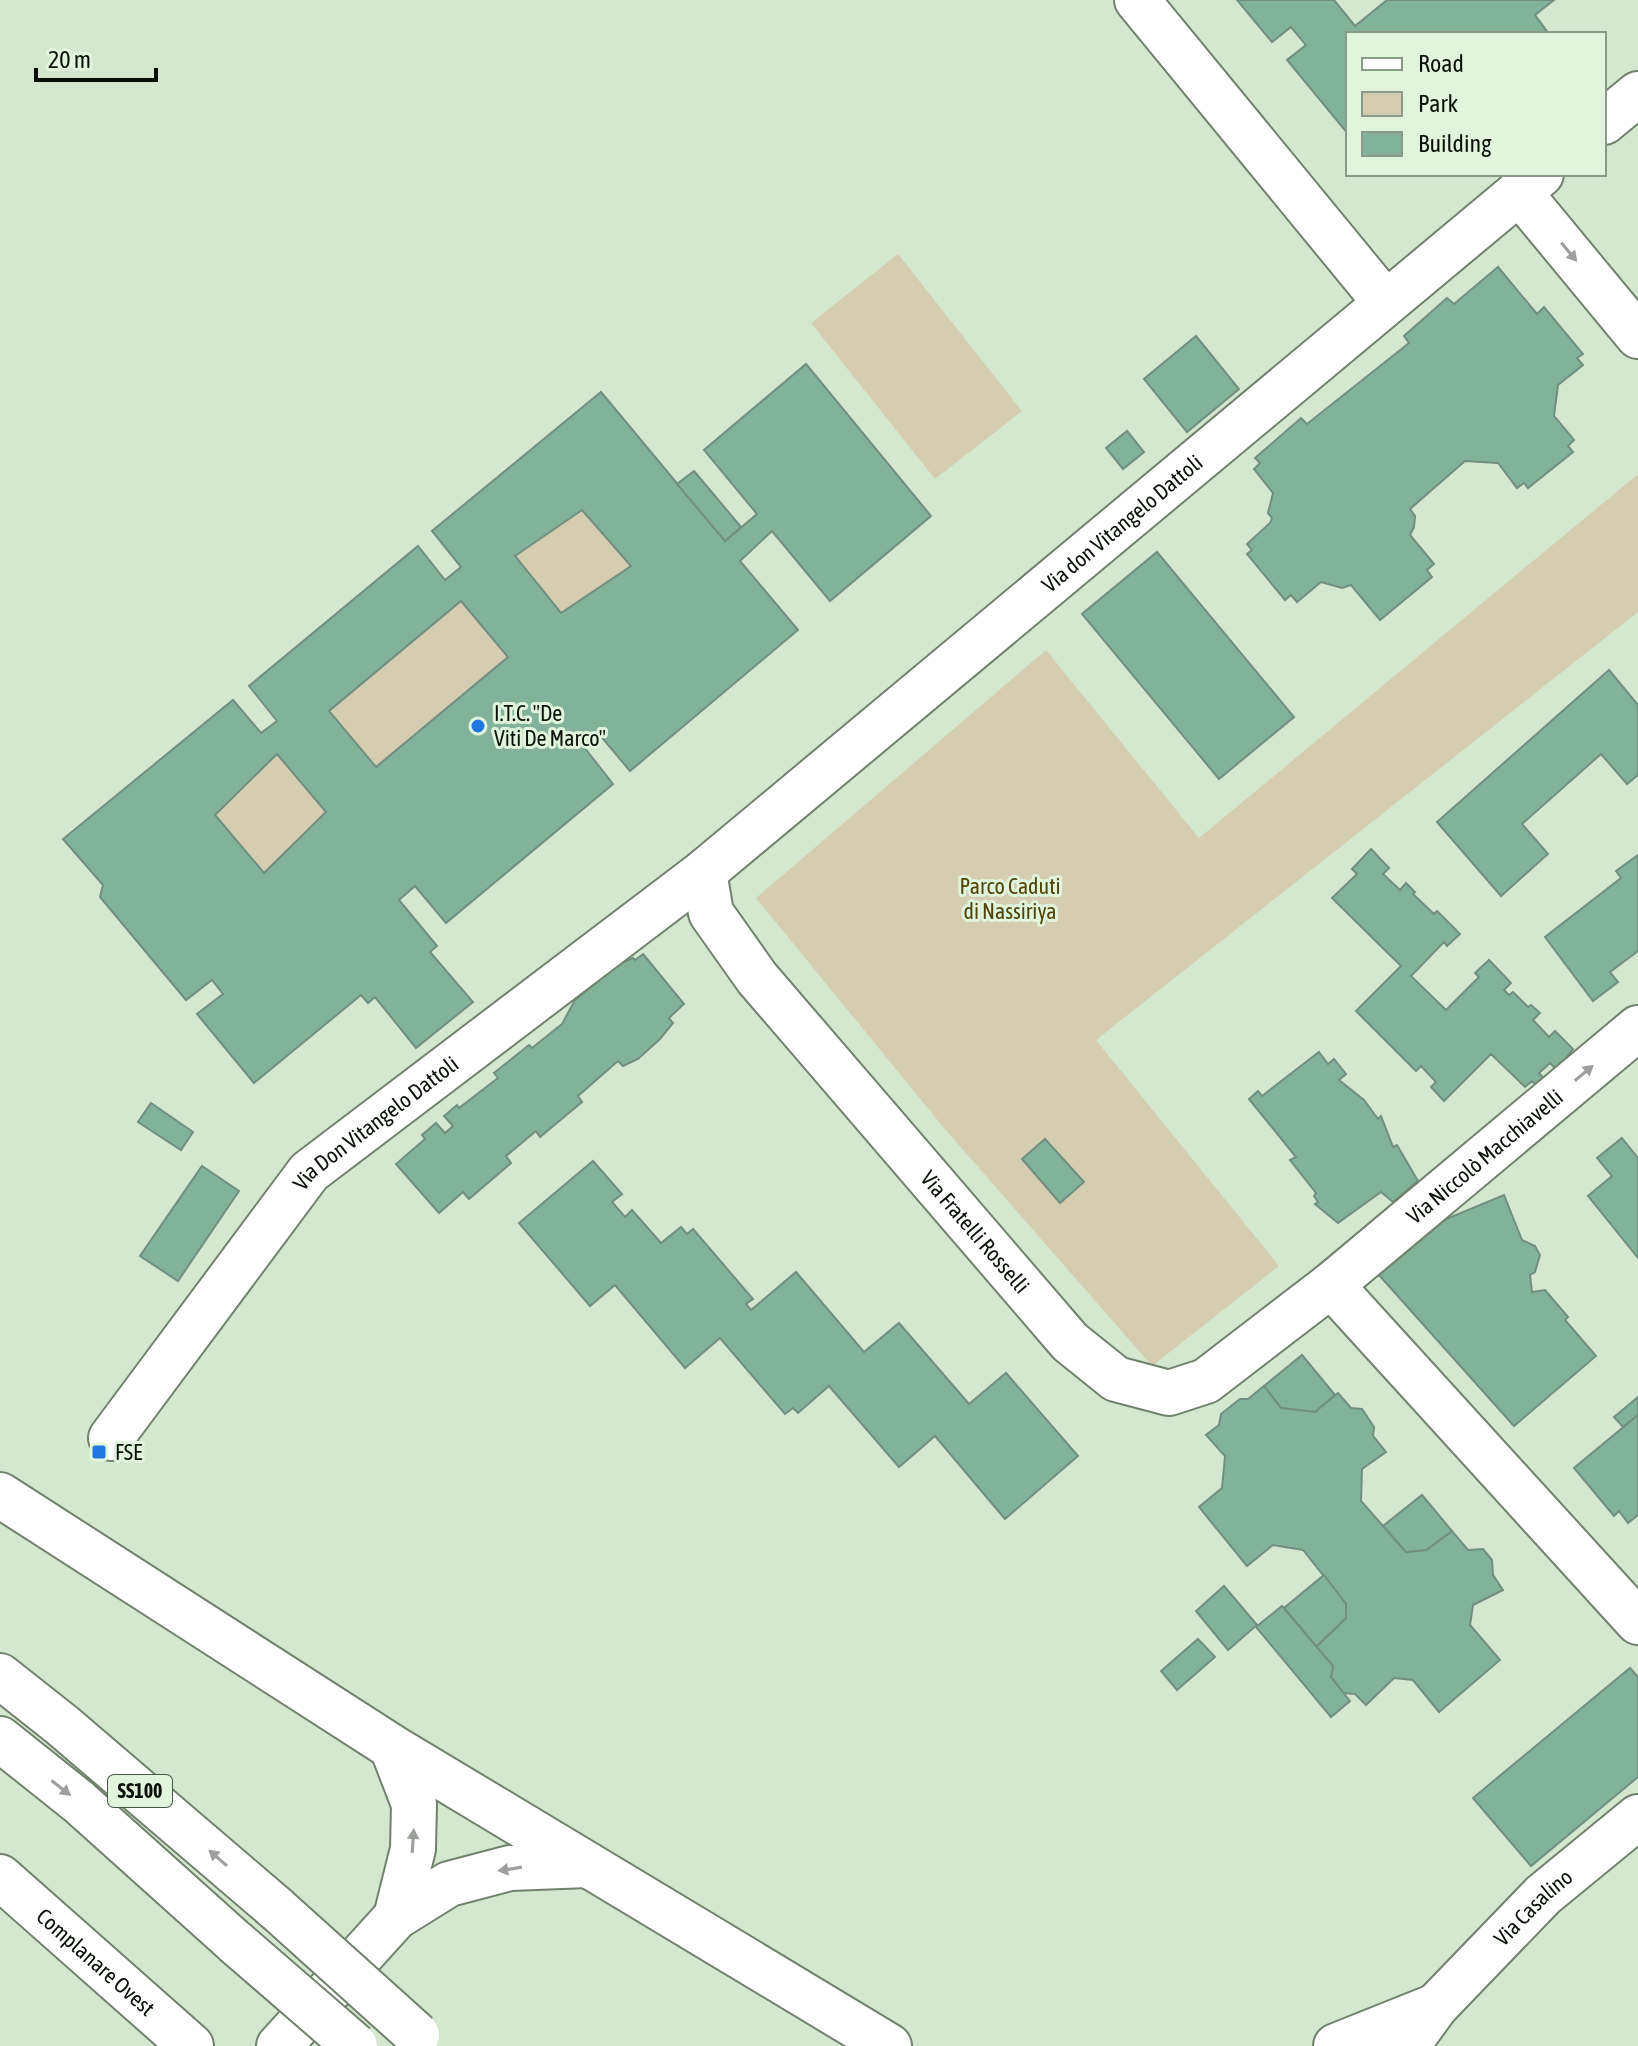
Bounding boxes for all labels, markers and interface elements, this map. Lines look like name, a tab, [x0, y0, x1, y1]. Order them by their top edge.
scale bar	[36, 32, 156, 82]
legend	[1346, 32, 1606, 176]
text: 20 m	[48, 46, 91, 73]
text: Road	[1418, 50, 1464, 77]
text: Park	[1418, 90, 1459, 117]
text: Building	[1418, 130, 1492, 157]
one-way arrow	[1560, 242, 1577, 262]
street label: Via don Vitangelo Dattoli	[1037, 449, 1208, 598]
place label: I.T.C. "De Viti De Marco"	[494, 700, 606, 751]
marker: I.T.C. "De Viti De Marco"	[469, 717, 487, 735]
park label: Parco Caduti di Nassiriya	[959, 873, 1061, 924]
street label: Via Don Vitangelo Dattoli	[287, 1050, 463, 1195]
one-way arrow	[1574, 1065, 1594, 1082]
street label: Via Niccolò Macchiavelli	[1401, 1084, 1568, 1229]
street label: Via Fratelli Rosselli	[915, 1165, 1035, 1298]
place label: FSE	[115, 1439, 143, 1465]
marker: FSE	[90, 1443, 108, 1461]
road number: SS100	[108, 1775, 172, 1807]
one-way arrow	[51, 1779, 71, 1795]
one-way arrow	[407, 1828, 420, 1853]
one-way arrow	[208, 1850, 228, 1868]
street label: Via Casalino	[1488, 1863, 1578, 1951]
one-way arrow	[497, 1864, 522, 1876]
street label: Complanare Ovest	[31, 1903, 160, 2021]

